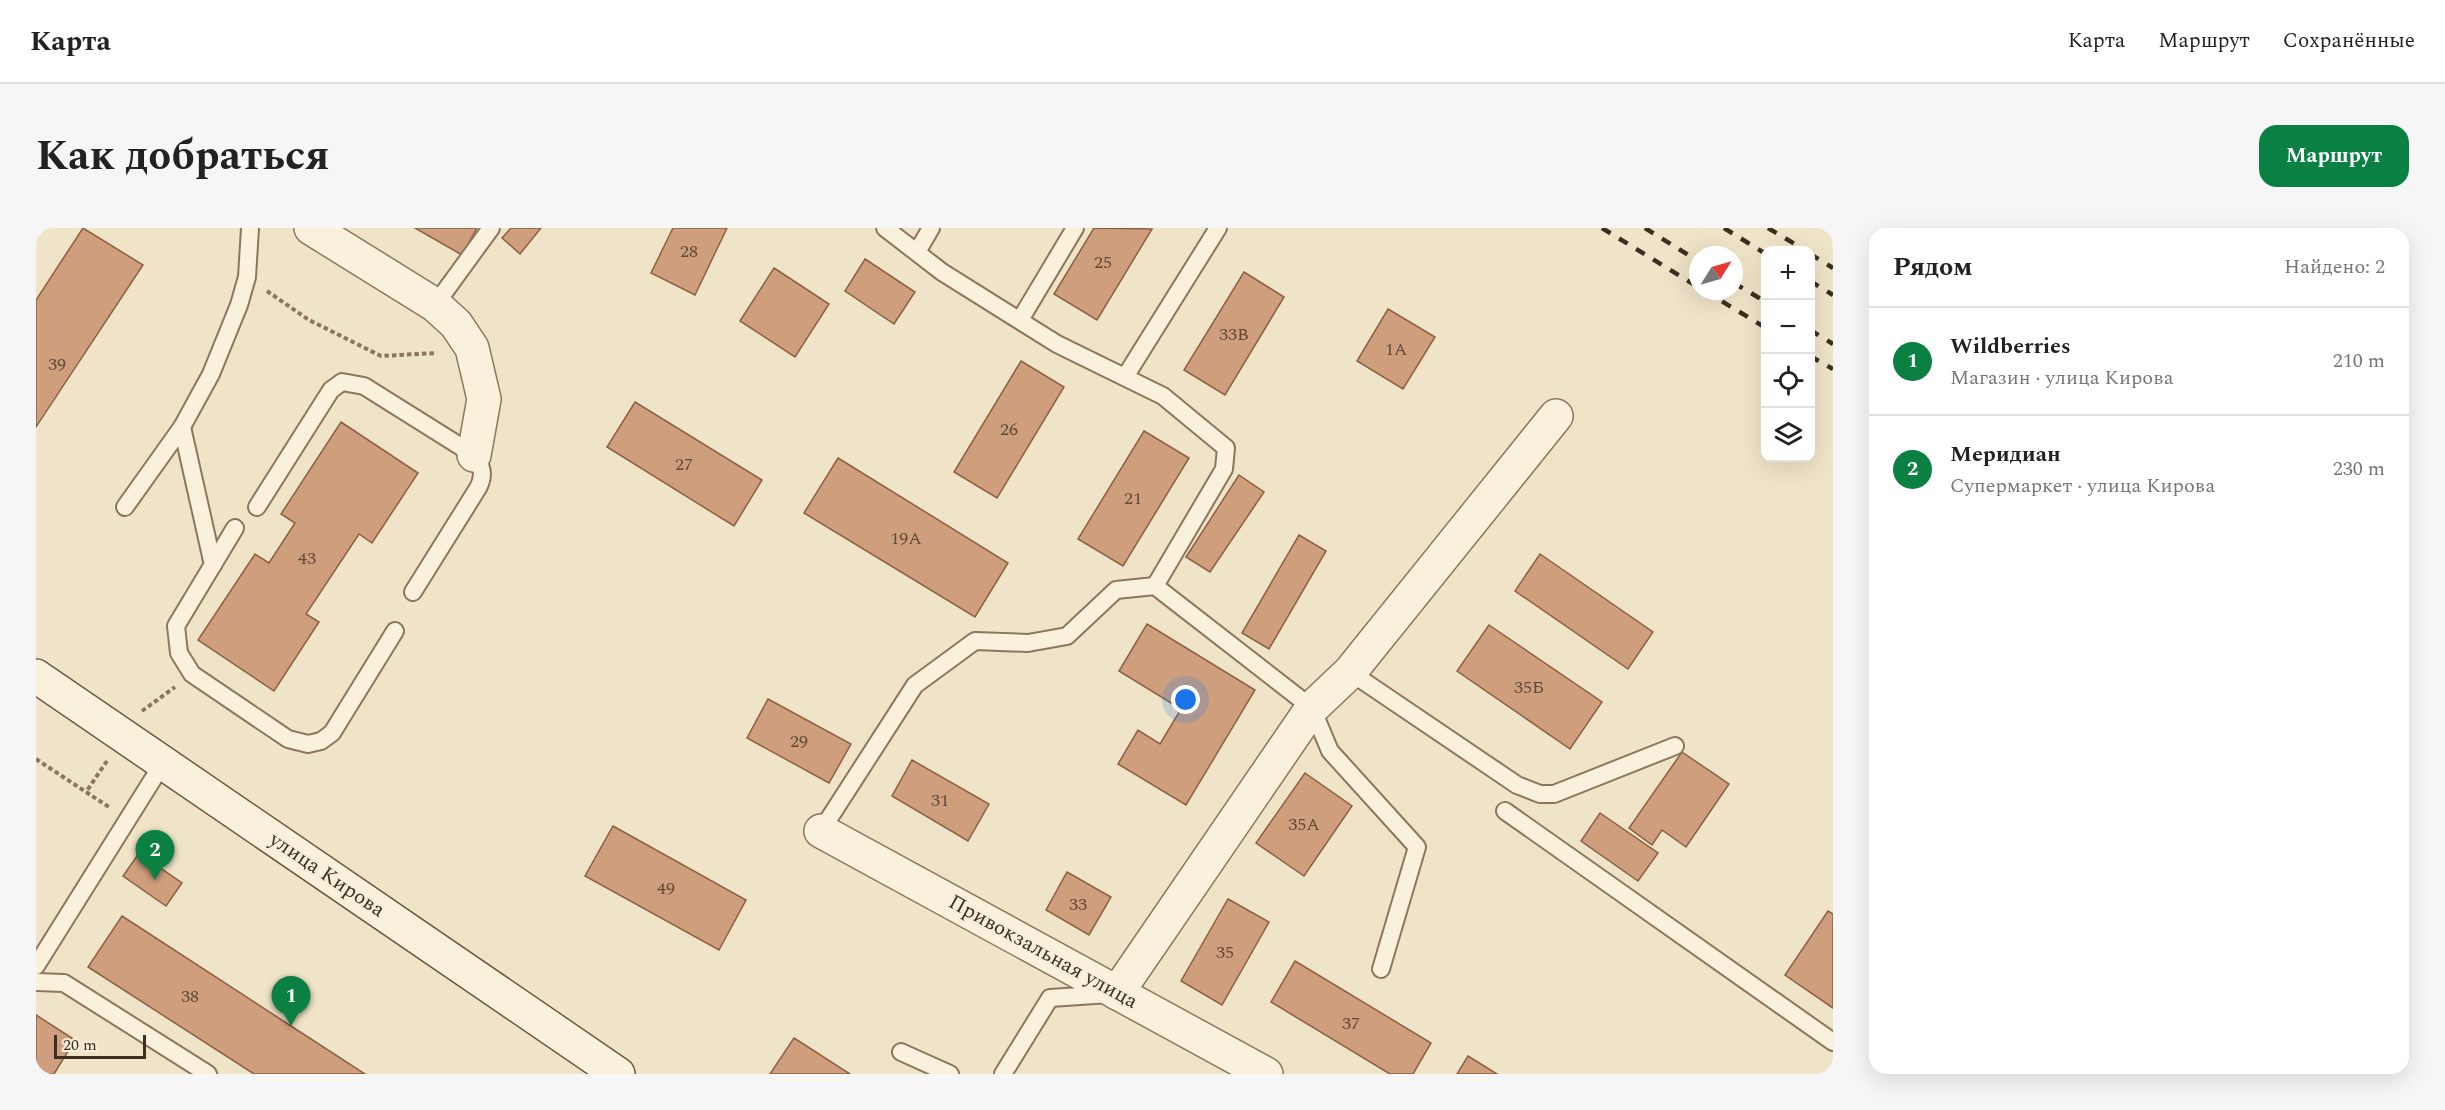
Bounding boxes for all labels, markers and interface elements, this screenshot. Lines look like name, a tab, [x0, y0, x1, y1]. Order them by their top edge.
text: Карта	[30, 20, 111, 63]
text: Карта	[2068, 25, 2125, 57]
text: Маршрут	[2158, 25, 2250, 57]
text: Сохранённые	[2283, 25, 2415, 57]
text: Как добраться	[36, 125, 330, 188]
button: Маршрут	[2259, 125, 2409, 187]
house number: 28	[680, 238, 698, 265]
north arrow	[1689, 246, 1743, 300]
map controls	[1761, 246, 1815, 462]
button: +	[1761, 246, 1815, 300]
text: Рядом	[1893, 247, 1973, 287]
house number: 25	[1094, 249, 1112, 276]
text: Найдено: 2	[2284, 252, 2385, 282]
button: −	[1761, 300, 1815, 354]
house number: 33В	[1219, 321, 1249, 348]
text: Wildberries	[1950, 330, 2071, 363]
house number: 1А	[1385, 336, 1407, 363]
text: 1	[1907, 346, 1918, 376]
text: 210 m	[2333, 346, 2385, 376]
house number: 39	[48, 351, 66, 378]
button: locate	[1761, 354, 1815, 408]
text: Магазин · улица Кирова	[1950, 363, 2174, 393]
button: layers	[1761, 408, 1815, 462]
house number: 26	[1000, 416, 1018, 443]
text: Меридиан	[1950, 438, 2061, 471]
house number: 27	[675, 451, 693, 478]
text: 2	[1907, 454, 1918, 484]
text: 230 m	[2333, 454, 2385, 484]
text: Супермаркет · улица Кирова	[1950, 471, 2215, 501]
house number: 21	[1124, 485, 1142, 512]
house number: 19А	[890, 525, 922, 552]
house number: 43	[298, 545, 316, 572]
house number: 35Б	[1514, 674, 1544, 701]
your location	[1171, 685, 1200, 714]
house number: 29	[790, 728, 808, 755]
house number: 31	[931, 787, 949, 814]
house number: 35А	[1288, 811, 1320, 838]
street label: улица Кирова	[262, 824, 392, 926]
pin: 2	[136, 830, 174, 880]
house number: 49	[657, 875, 675, 902]
street label: Привокзальная улица	[942, 887, 1144, 1018]
house number: 33	[1069, 891, 1087, 918]
house number: 35	[1216, 939, 1234, 966]
pin: 1	[272, 976, 310, 1026]
house number: 38	[181, 983, 199, 1010]
house number: 37	[1342, 1010, 1360, 1037]
scale bar	[54, 1032, 146, 1060]
text: 20 m	[63, 1033, 97, 1057]

